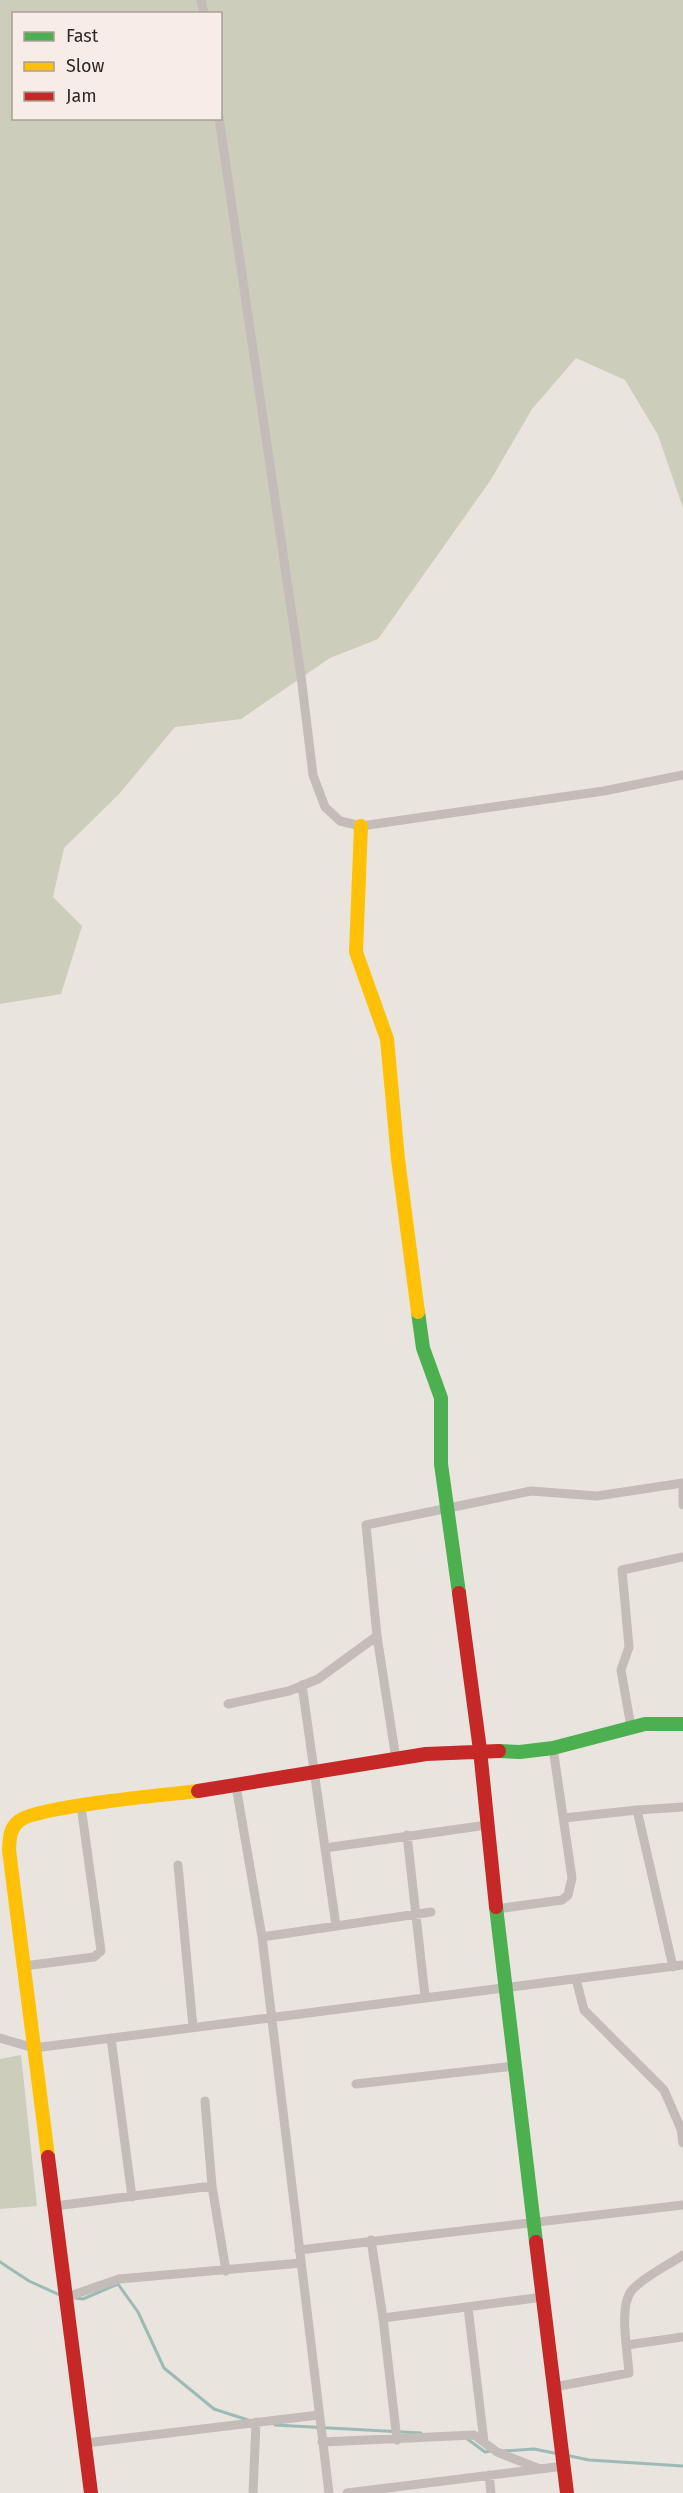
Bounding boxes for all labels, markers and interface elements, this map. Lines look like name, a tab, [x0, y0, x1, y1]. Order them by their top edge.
legend	[12, 12, 222, 120]
text: Fast	[66, 25, 99, 47]
text: Slow	[66, 55, 105, 77]
text: Jam	[66, 85, 97, 107]

